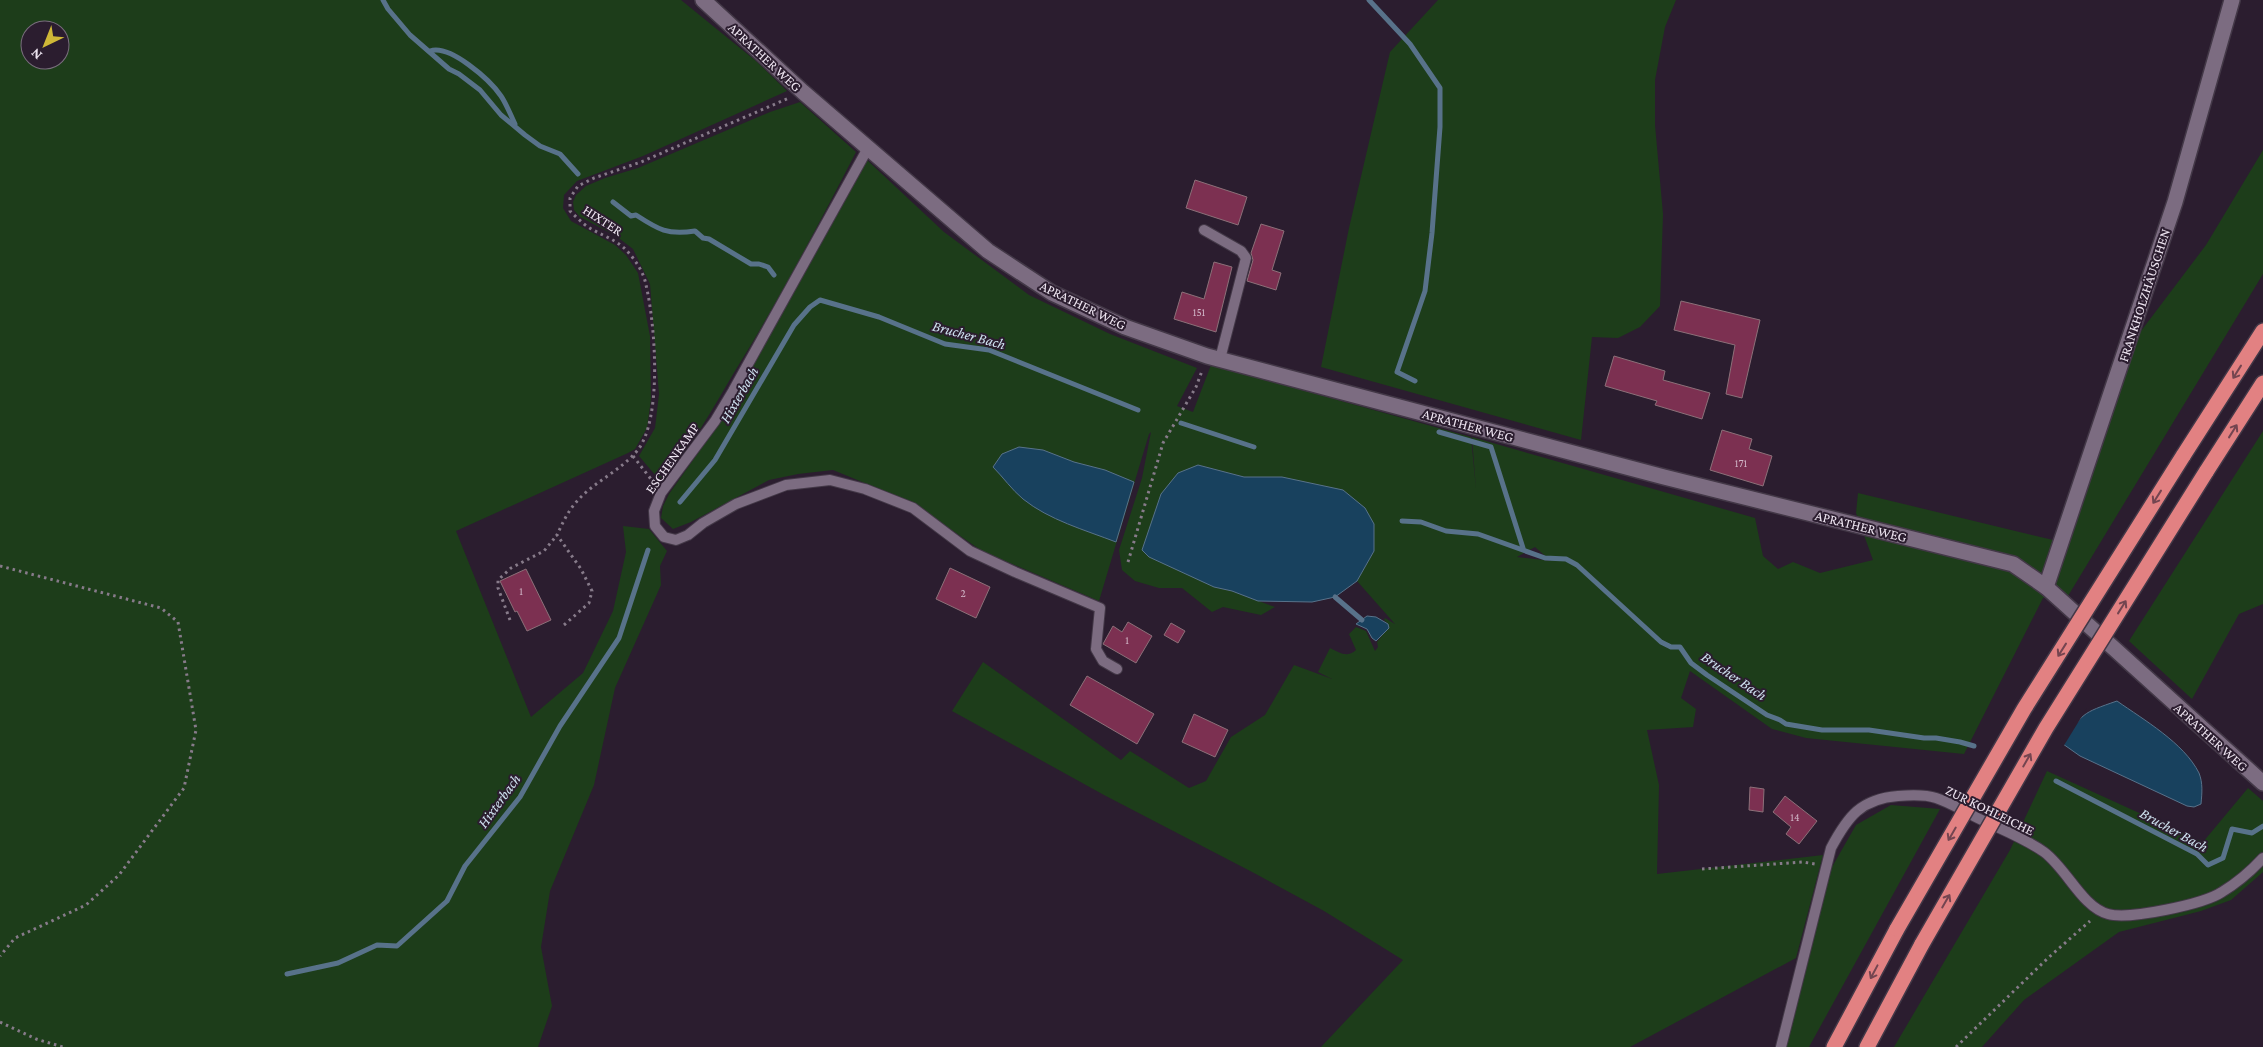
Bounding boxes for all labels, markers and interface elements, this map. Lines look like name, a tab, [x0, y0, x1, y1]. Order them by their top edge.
street label: APRATHER WEG	[725, 19, 805, 95]
north arrow	[20, 20, 70, 70]
text: N	[27, 45, 45, 64]
street label: HIXTER	[580, 201, 626, 239]
street label: FRANKHOLZHÄUSCHEN	[2115, 226, 2173, 364]
street label: APRATHER WEG	[1037, 277, 1129, 333]
house number: 151	[1193, 306, 1206, 318]
water label: Brucher Bach	[931, 318, 1007, 352]
water label: Hixterbach	[717, 364, 761, 426]
one-way arrow	[2232, 364, 2242, 378]
street label: APRATHER WEG	[1421, 405, 1516, 445]
street label: ESCHENKAMP	[642, 419, 702, 497]
one-way arrow	[2228, 425, 2238, 439]
house number: 171	[1735, 457, 1748, 469]
one-way arrow	[2152, 490, 2163, 504]
street label: APRATHER WEG	[1814, 507, 1909, 545]
house number: 1	[519, 585, 523, 597]
house number: 2	[960, 587, 966, 599]
one-way arrow	[2117, 601, 2127, 615]
house number: 1	[1125, 634, 1129, 646]
one-way arrow	[2057, 642, 2067, 656]
water label: Brucher Bach	[1699, 648, 1769, 704]
street label: APRATHER WEG	[2171, 700, 2251, 774]
one-way arrow	[2023, 754, 2033, 768]
water label: Hixterbach	[474, 771, 524, 831]
street label: ZUR KOHLEICHE	[1943, 782, 2037, 839]
water label: Brucher Bach	[2137, 805, 2211, 855]
house number: 14	[1790, 811, 1800, 823]
one-way arrow	[1946, 827, 1956, 841]
one-way arrow	[1942, 895, 1952, 909]
one-way arrow	[1869, 965, 1879, 980]

